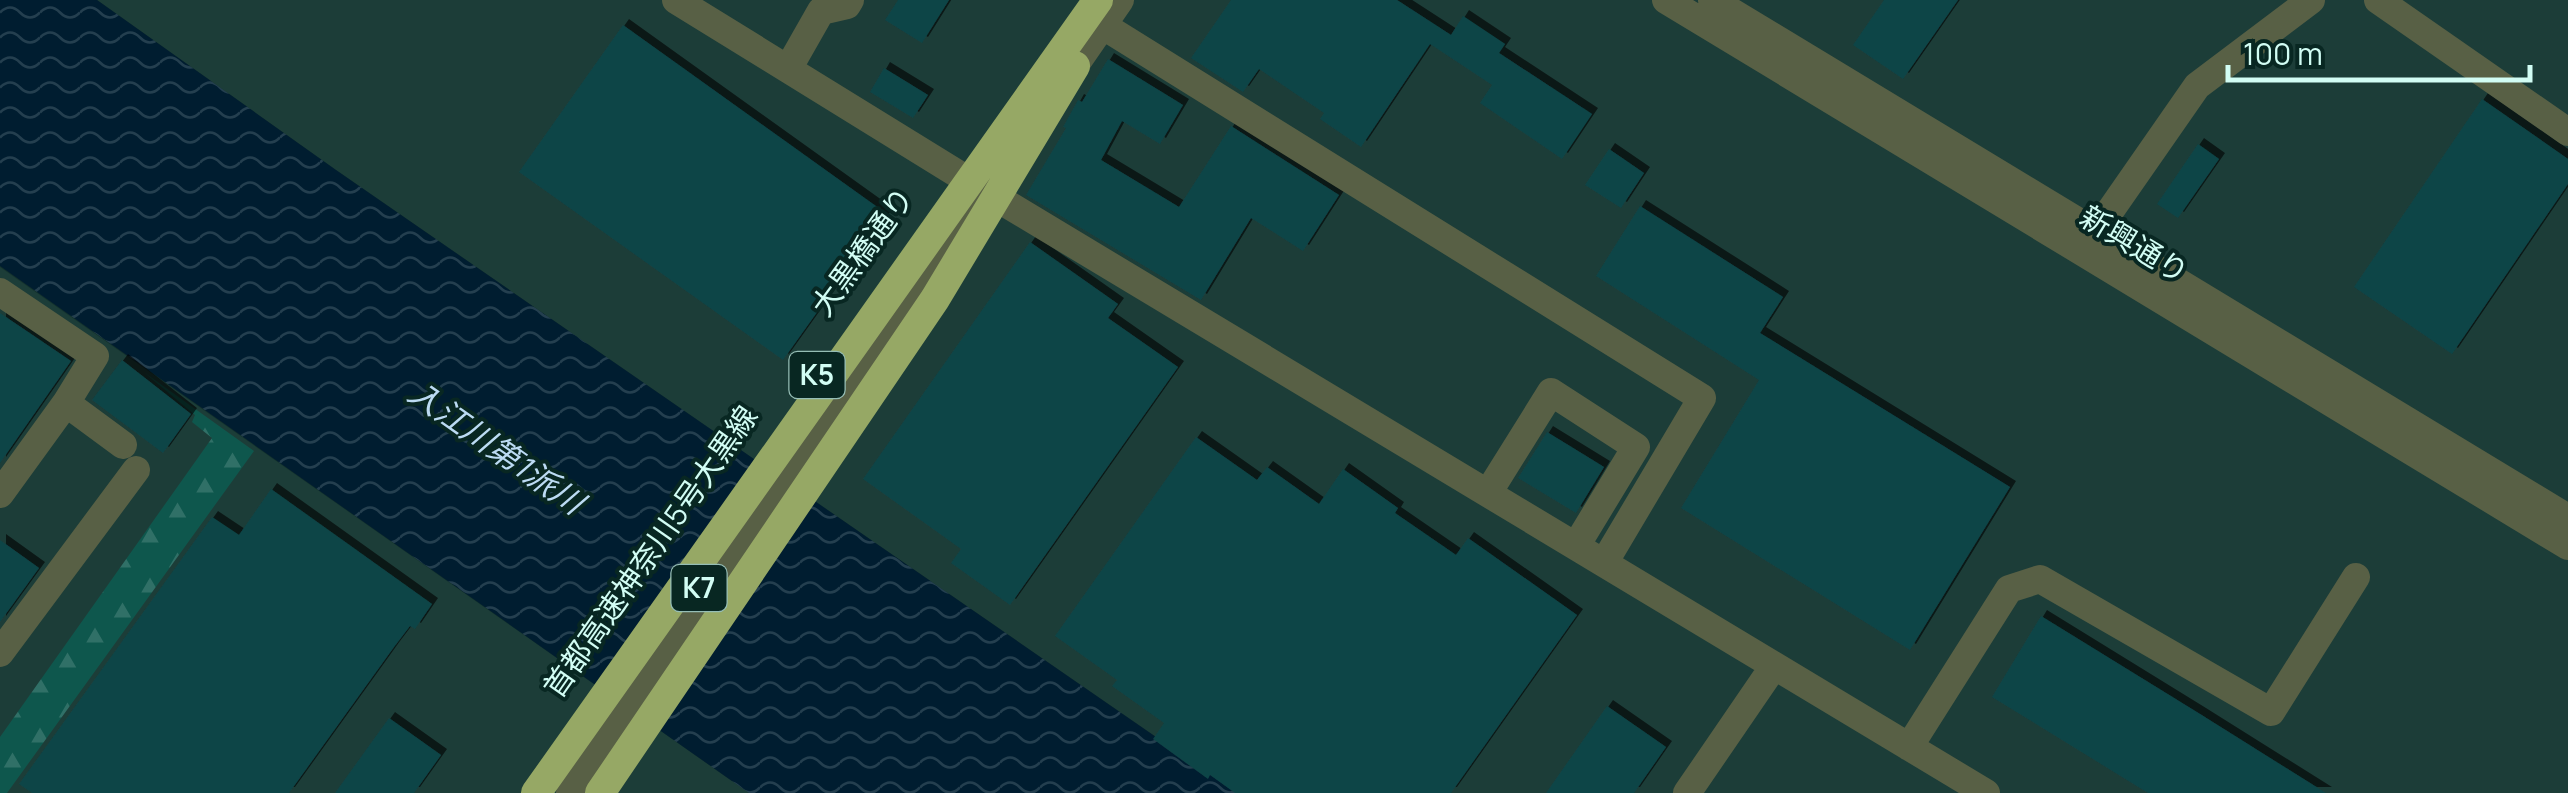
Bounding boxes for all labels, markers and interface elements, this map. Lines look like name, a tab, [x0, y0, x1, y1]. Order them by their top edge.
scale bar	[2228, 20, 2530, 82]
text: 100 m	[2243, 33, 2323, 74]
street label: 大黒橋通り	[801, 178, 922, 324]
street label: 新興通り	[2073, 195, 2197, 292]
road number: K5	[790, 352, 844, 398]
water label: 入江川第1派川	[400, 371, 595, 526]
street label: 首都高速神奈川5号大黒線	[533, 397, 766, 705]
road number: K7	[672, 565, 726, 611]

